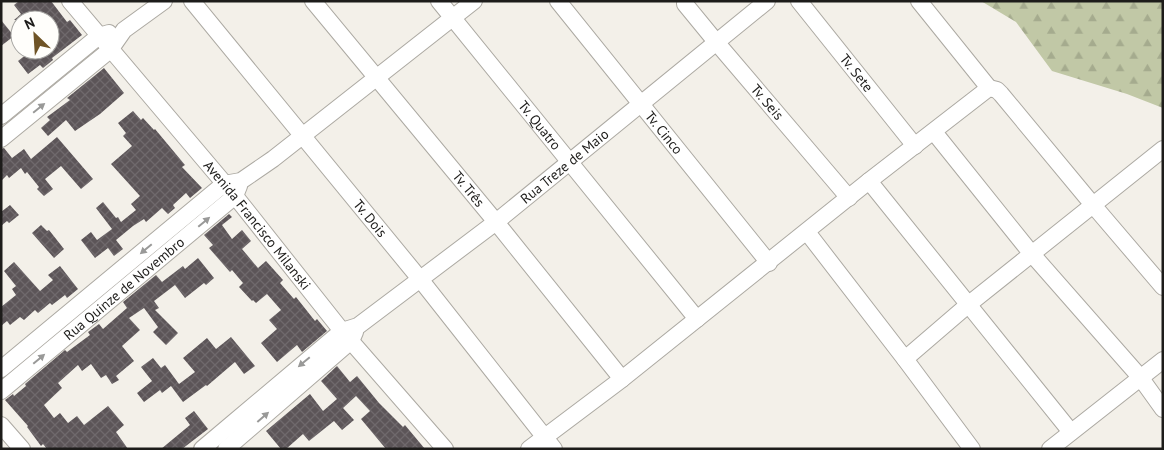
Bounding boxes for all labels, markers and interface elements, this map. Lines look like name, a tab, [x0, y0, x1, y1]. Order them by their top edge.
north arrow	[10, 10, 60, 60]
text: N	[22, 13, 37, 33]
street label: Tv. Sete	[836, 50, 877, 96]
street label: Tv. Seis	[747, 80, 788, 124]
street label: Tv. Quatro	[514, 97, 565, 154]
one-way arrow	[32, 103, 45, 114]
street label: Tv. Cinco	[641, 107, 687, 158]
street label: Rua Treze de Maio	[517, 125, 612, 207]
street label: Avenida Francisco Milanski	[200, 157, 315, 293]
street label: Tv. Três	[449, 167, 489, 211]
street label: Tv. Dois	[349, 196, 391, 241]
one-way arrow	[197, 216, 210, 227]
street label: Rua Quinze de Novembro	[60, 233, 188, 344]
one-way arrow	[140, 243, 153, 254]
one-way arrow	[32, 354, 45, 365]
one-way arrow	[298, 357, 311, 368]
one-way arrow	[256, 411, 268, 423]

